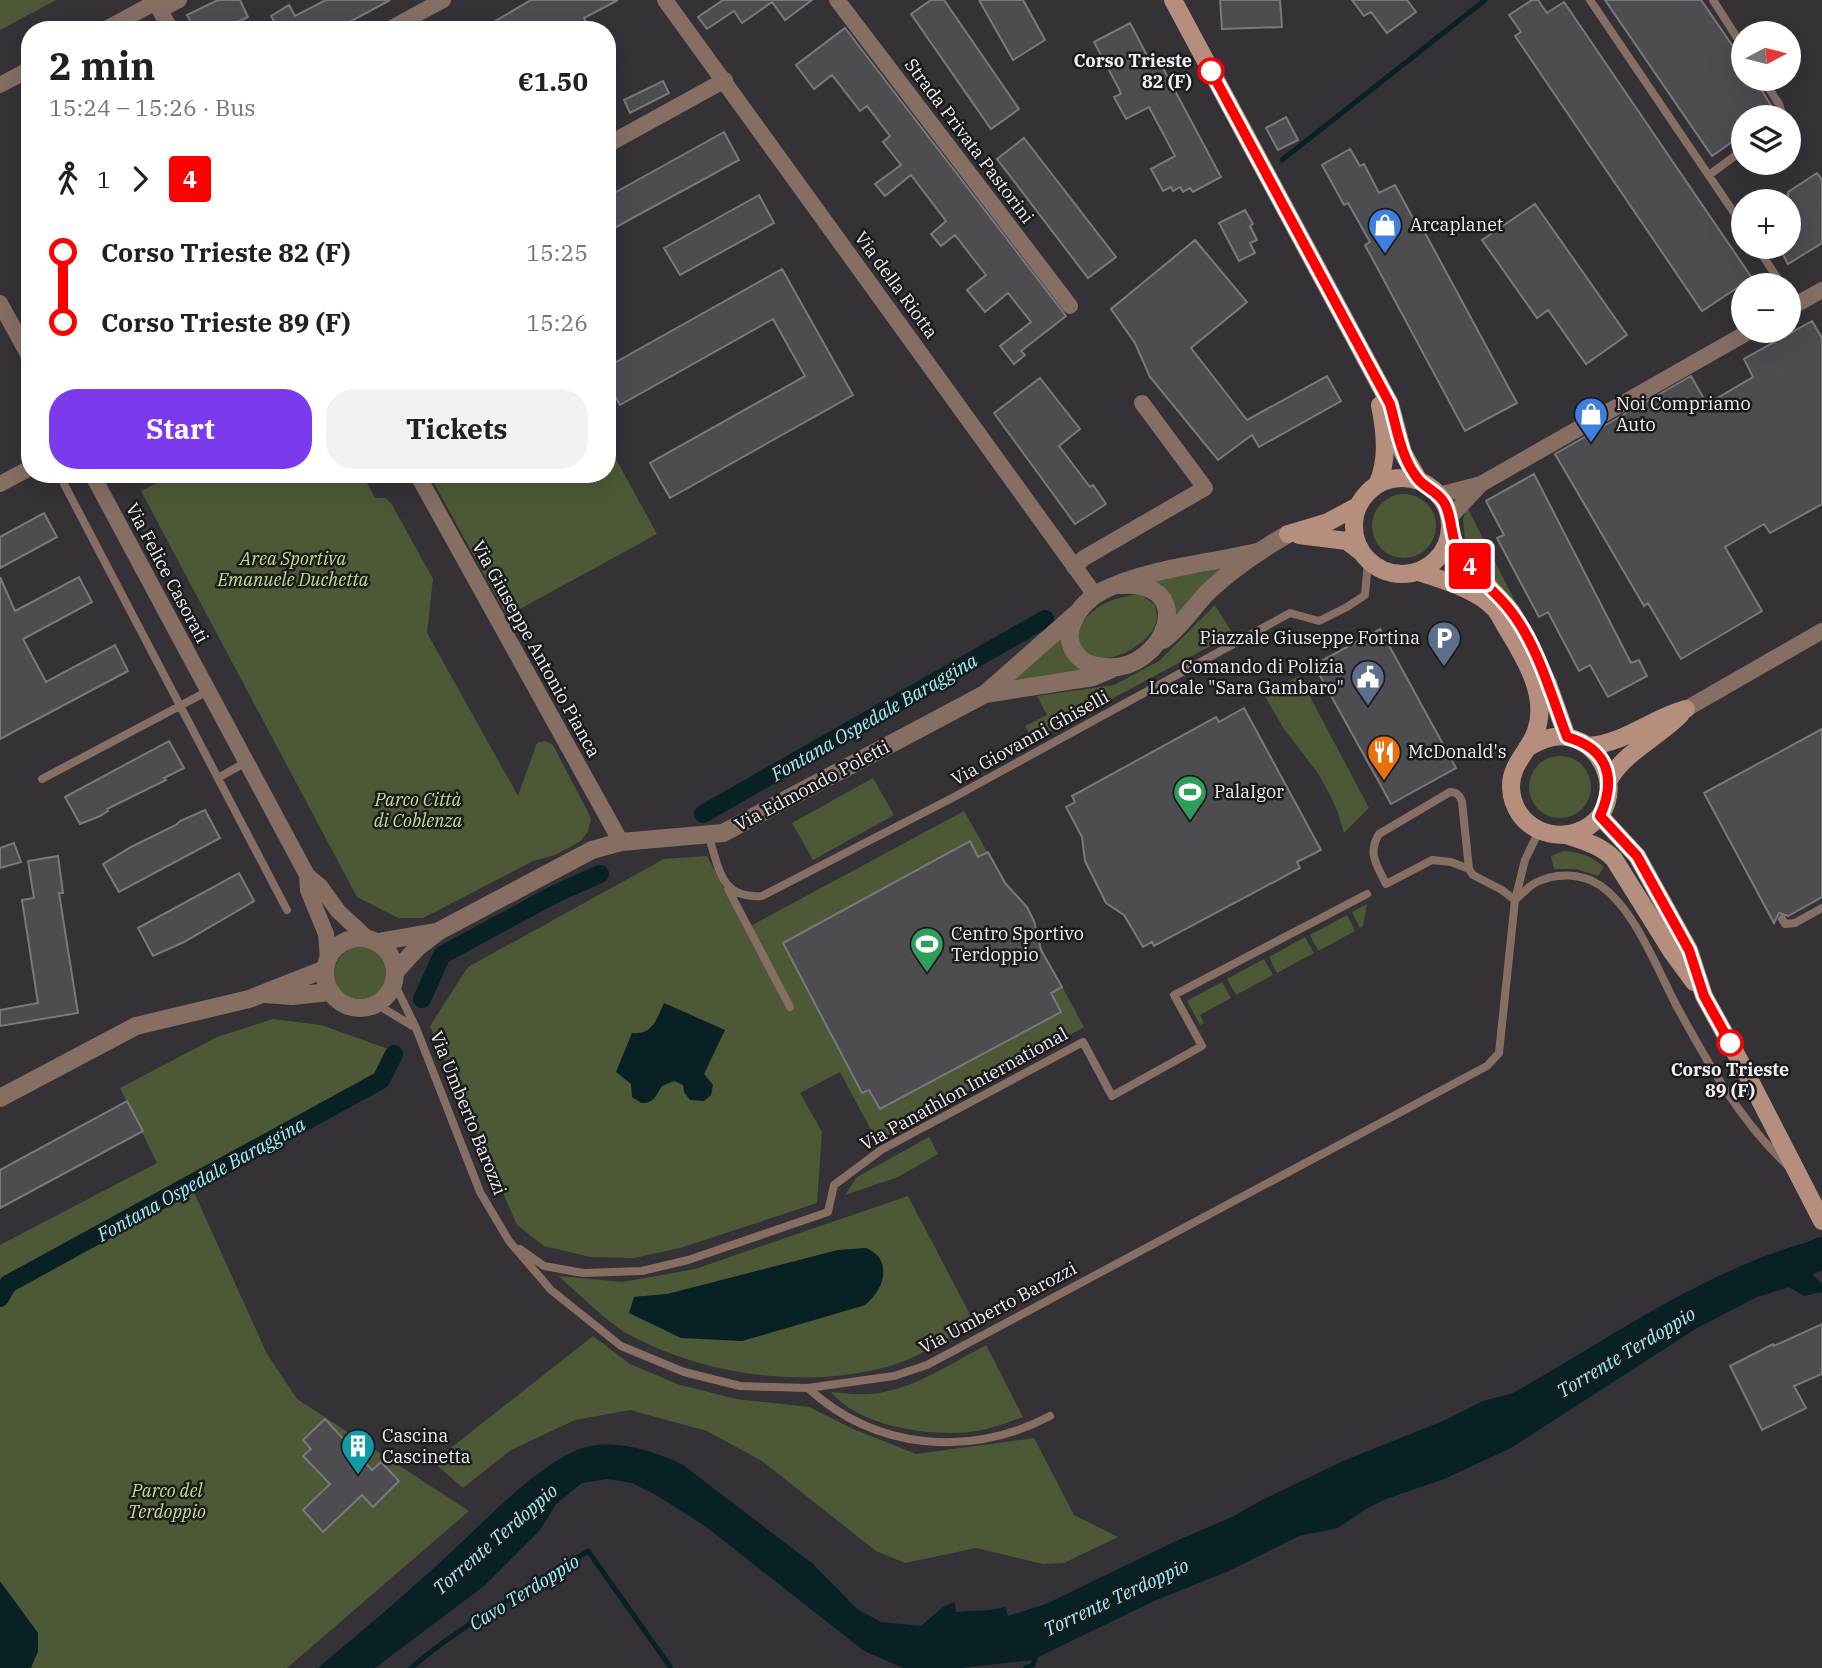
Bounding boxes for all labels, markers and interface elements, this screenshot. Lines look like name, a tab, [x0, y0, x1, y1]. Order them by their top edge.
north arrow	[1731, 21, 1801, 91]
map controls	[1731, 21, 1801, 343]
text: 2 min	[49, 41, 155, 90]
place label: Corso Trieste 82 (F)	[1073, 49, 1192, 93]
street label: Strada Privata Pastorini	[900, 54, 1039, 228]
marker: Corso Trieste 82 (F)	[1198, 58, 1224, 84]
text: €1.50	[518, 64, 588, 98]
text: 15:24 – 15:26 · Bus	[49, 92, 256, 122]
button: layers	[1731, 105, 1801, 175]
icon: walk	[49, 160, 87, 198]
icon: forward	[121, 160, 159, 198]
text: 4	[183, 163, 197, 195]
text: 1	[97, 164, 111, 194]
button: +	[1731, 189, 1801, 259]
shop icon: Arcaplanet	[1366, 206, 1404, 255]
place label: Arcaplanet	[1410, 213, 1503, 236]
street label: Via della Riotta	[850, 227, 943, 343]
text: Corso Trieste 82 (F)	[101, 235, 351, 269]
text: 15:25	[526, 237, 588, 267]
button: −	[1731, 273, 1801, 343]
text: Corso Trieste 89 (F)	[101, 305, 351, 339]
text: 15:26	[526, 307, 588, 337]
button: Start	[49, 389, 312, 469]
button: Tickets	[326, 389, 588, 469]
place label: Noi Compriamo Auto	[1616, 392, 1751, 436]
shop icon: Noi Compriamo Auto	[1572, 395, 1610, 444]
street label: Via Felice Casorati	[121, 499, 214, 647]
street label: Via Giuseppe Antonio Pianca	[467, 536, 606, 762]
line badge: 4	[1447, 543, 1493, 589]
park label: Area Sportiva Emanuele Duchetta	[216, 547, 369, 591]
text: 4	[1463, 550, 1477, 582]
parking icon: Piazzale Giuseppe Fortina	[1425, 619, 1463, 668]
place label: Piazzale Giuseppe Fortina	[1199, 626, 1420, 649]
water label: Fontana Ospedale Baraggina	[766, 648, 982, 787]
place label: Comando di Polizia Locale "Sara Gambaro"	[1149, 655, 1344, 699]
public building icon: Comando di Polizia Locale "Sara Gambaro"	[1349, 658, 1387, 707]
street label: Via Giovanni Ghiselli	[947, 685, 1113, 790]
restaurant icon: McDonald's	[1365, 733, 1403, 782]
street label: Via Edmondo Poletti	[730, 735, 893, 836]
place label: McDonald's	[1408, 740, 1507, 763]
sports icon: PalaIgor	[1171, 773, 1209, 822]
place label: PalaIgor	[1214, 780, 1284, 803]
park label: Parco Città di Coblenza	[374, 788, 463, 832]
place label: Centro Sportivo Terdoppio	[951, 922, 1084, 966]
sports icon: Centro Sportivo Terdoppio	[908, 925, 946, 974]
street label: Via Panathlon International	[856, 1022, 1072, 1155]
street label: Via Umberto Barozzi	[425, 1027, 512, 1198]
marker: Corso Trieste 89 (F)	[1717, 1030, 1743, 1056]
place label: Corso Trieste 89 (F)	[1671, 1058, 1789, 1102]
water label: Fontana Ospedale Baraggina	[92, 1111, 310, 1247]
street label: Via Umberto Barozzi	[915, 1256, 1081, 1359]
water label: Torrente Terdoppio	[1552, 1301, 1700, 1403]
place label: Cascina Cascinetta	[382, 1424, 471, 1468]
building icon: Cascina Cascinetta	[339, 1427, 377, 1476]
water label: Torrente Terdoppio	[428, 1478, 562, 1600]
park label: Parco del Terdoppio	[128, 1479, 206, 1523]
water label: Cavo Terdoppio	[464, 1549, 584, 1635]
water label: Torrente Terdoppio	[1040, 1553, 1192, 1641]

